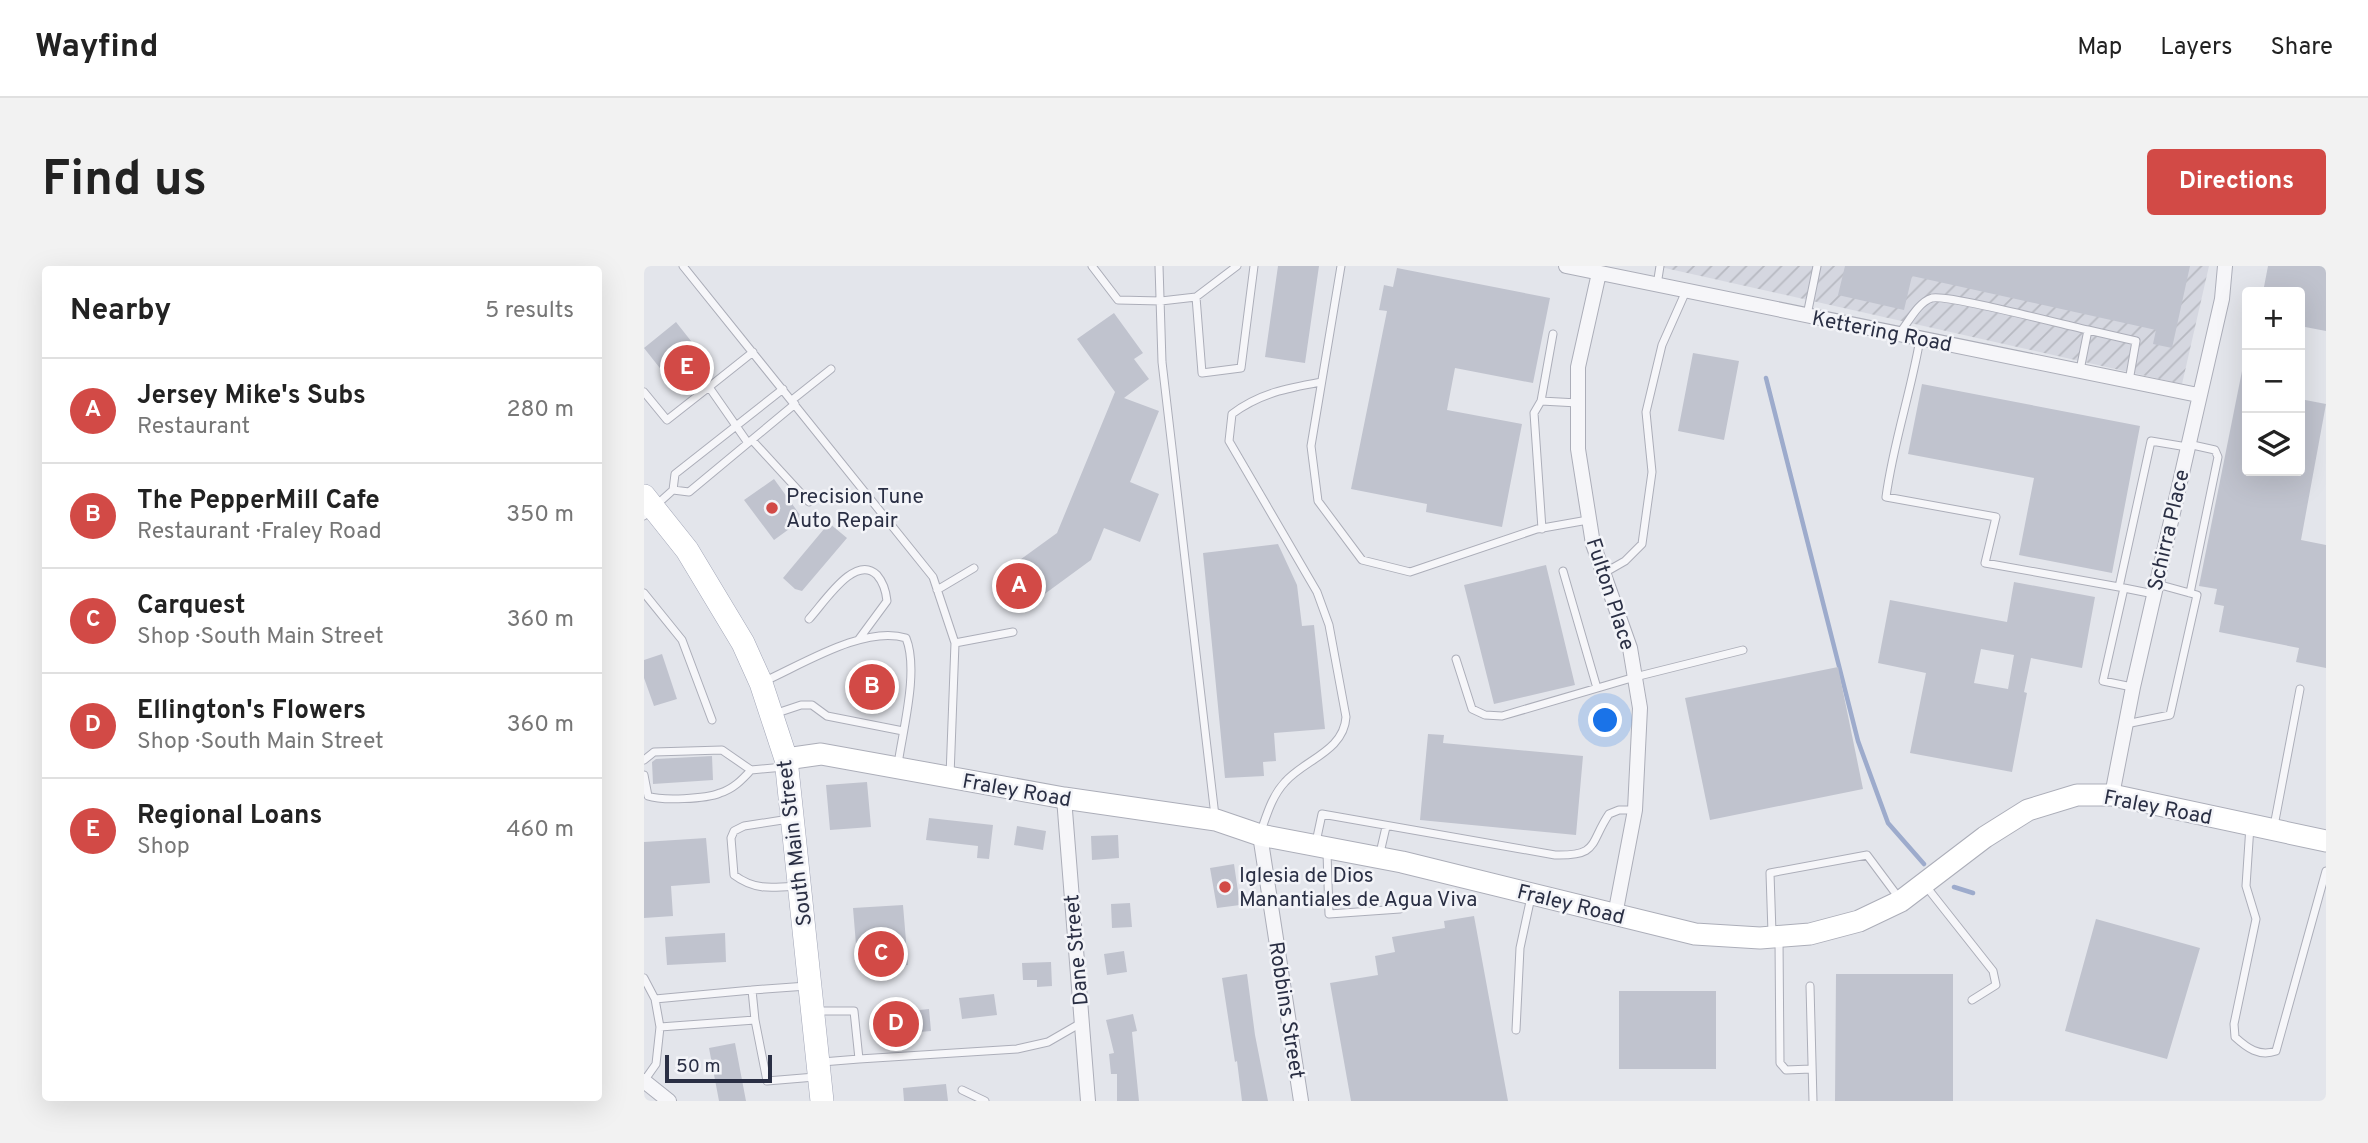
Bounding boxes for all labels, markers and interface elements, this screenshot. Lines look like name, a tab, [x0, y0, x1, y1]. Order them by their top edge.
text: Wayfind	[35, 27, 158, 69]
text: Map	[2077, 33, 2122, 63]
text: Layers	[2160, 33, 2232, 63]
text: Share	[2270, 33, 2333, 63]
button: Directions	[2147, 149, 2326, 215]
text: Find us	[42, 151, 207, 213]
map controls	[2242, 287, 2305, 476]
button: +	[2242, 287, 2305, 350]
text: Nearby	[70, 293, 171, 330]
text: 5 results	[485, 297, 574, 326]
street label: Kettering Road	[1809, 306, 1954, 359]
pin: E	[664, 342, 710, 394]
button: −	[2242, 350, 2305, 413]
text: Jersey Mike's Subs	[137, 380, 366, 413]
text: A	[85, 396, 101, 425]
text: 280 m	[506, 396, 574, 425]
text: Restaurant	[137, 413, 250, 442]
button: layers	[2242, 413, 2305, 476]
street label: Schirra Place	[2142, 467, 2197, 594]
place label: Precision Tune Auto Repair	[786, 484, 924, 535]
text: The PepperMill Cafe	[137, 485, 380, 518]
marker: Precision Tune Auto Repair	[764, 500, 780, 516]
text: B	[85, 501, 101, 530]
text: 350 m	[506, 501, 574, 530]
text: Restaurant · Fraley Road	[137, 518, 382, 547]
street label: Fulton Place	[1579, 535, 1640, 654]
pin: A	[996, 560, 1042, 612]
text: Carquest	[137, 590, 245, 623]
text: C	[86, 606, 100, 635]
text: 360 m	[507, 606, 574, 635]
text: Shop · South Main Street	[137, 623, 384, 652]
pin: B	[849, 661, 895, 713]
text: Ellington's Flowers	[137, 695, 366, 728]
your location	[1588, 703, 1622, 737]
text: D	[85, 711, 101, 740]
text: 360 m	[507, 711, 574, 740]
text: Shop · South Main Street	[137, 728, 384, 757]
street label: South Main Street	[772, 758, 819, 927]
street label: Fraley Road	[960, 769, 1073, 814]
street label: Fraley Road	[2101, 785, 2214, 832]
text: Regional Loans	[137, 800, 322, 833]
text: E	[86, 816, 100, 845]
text: 460 m	[506, 816, 574, 845]
text: Shop	[137, 833, 190, 862]
place label: Iglesia de Dios Manantiales de Agua Viva	[1239, 863, 1477, 914]
marker: Iglesia de Dios Manantiales de Agua Viva	[1217, 879, 1233, 895]
street label: Fraley Road	[1514, 879, 1627, 932]
street label: Dane Street	[1059, 893, 1096, 1007]
pin: C	[858, 928, 904, 980]
street label: Robbins Street	[1261, 940, 1310, 1081]
pin: D	[873, 998, 919, 1050]
scale bar	[665, 1052, 772, 1084]
text: 50 m	[676, 1055, 721, 1079]

